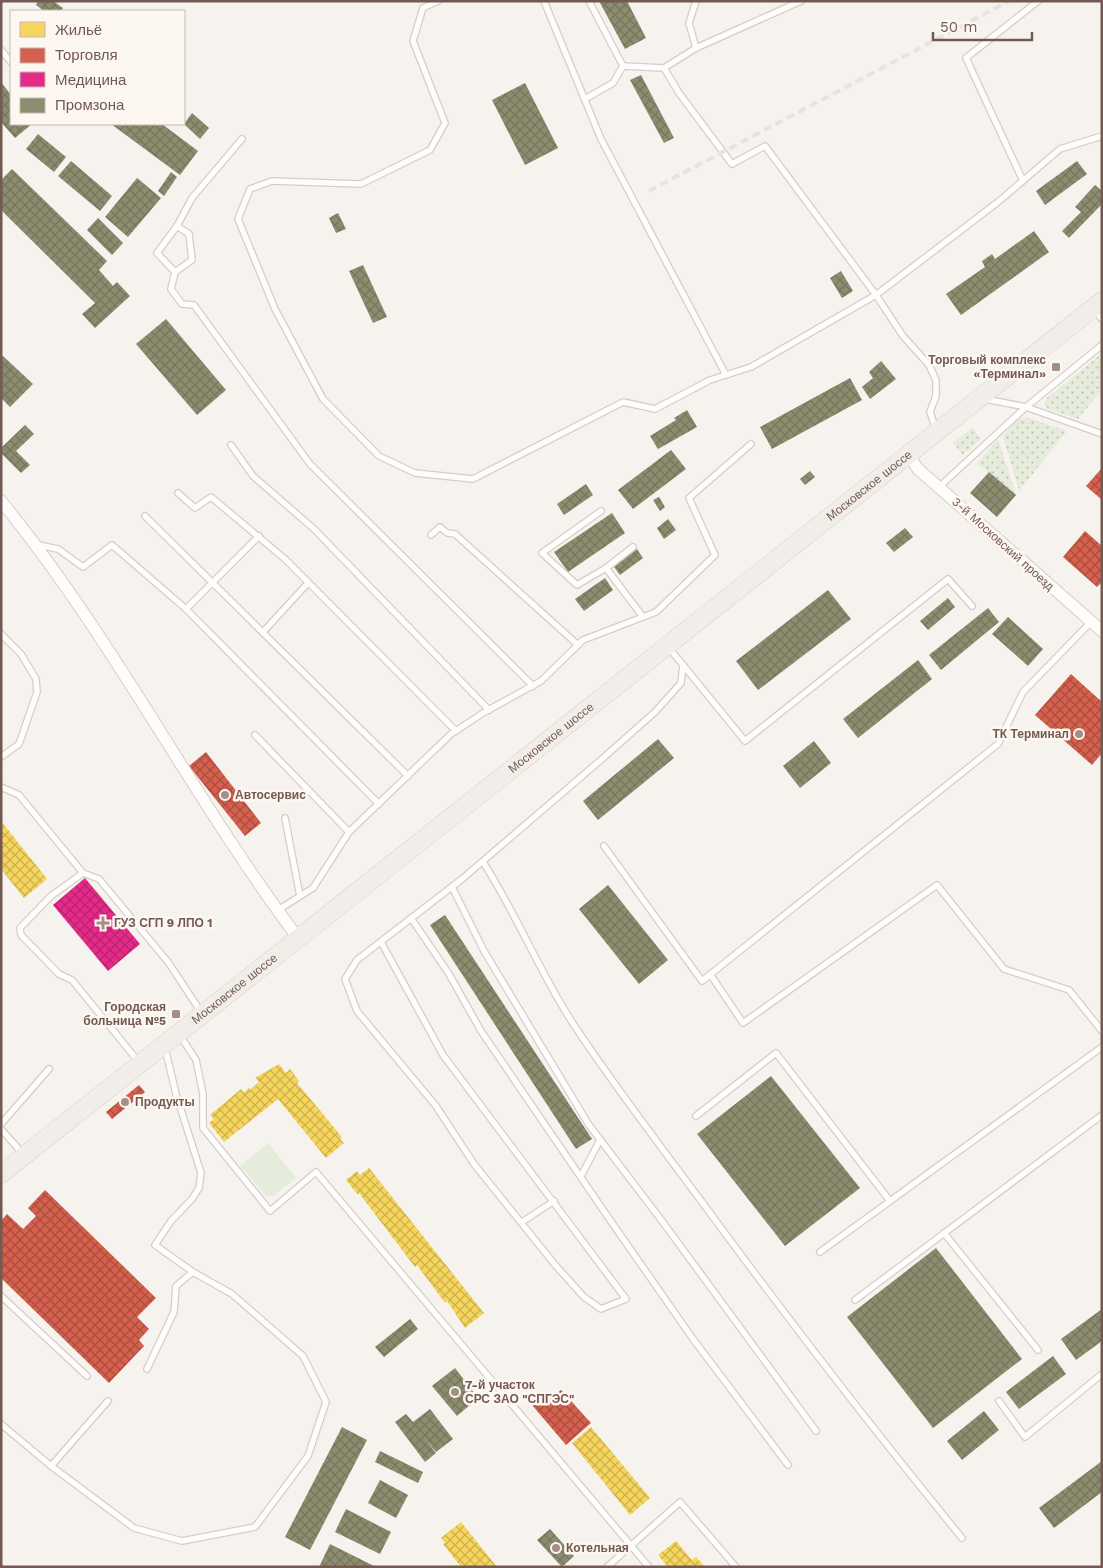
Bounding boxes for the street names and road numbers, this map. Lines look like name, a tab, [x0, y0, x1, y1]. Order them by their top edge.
street label: Московское шоссе	[824, 447, 915, 524]
street label: 3-й Московский проезд	[949, 495, 1057, 593]
street label: Московское шоссе	[506, 700, 597, 776]
street label: Московское шоссе	[189, 951, 280, 1027]

